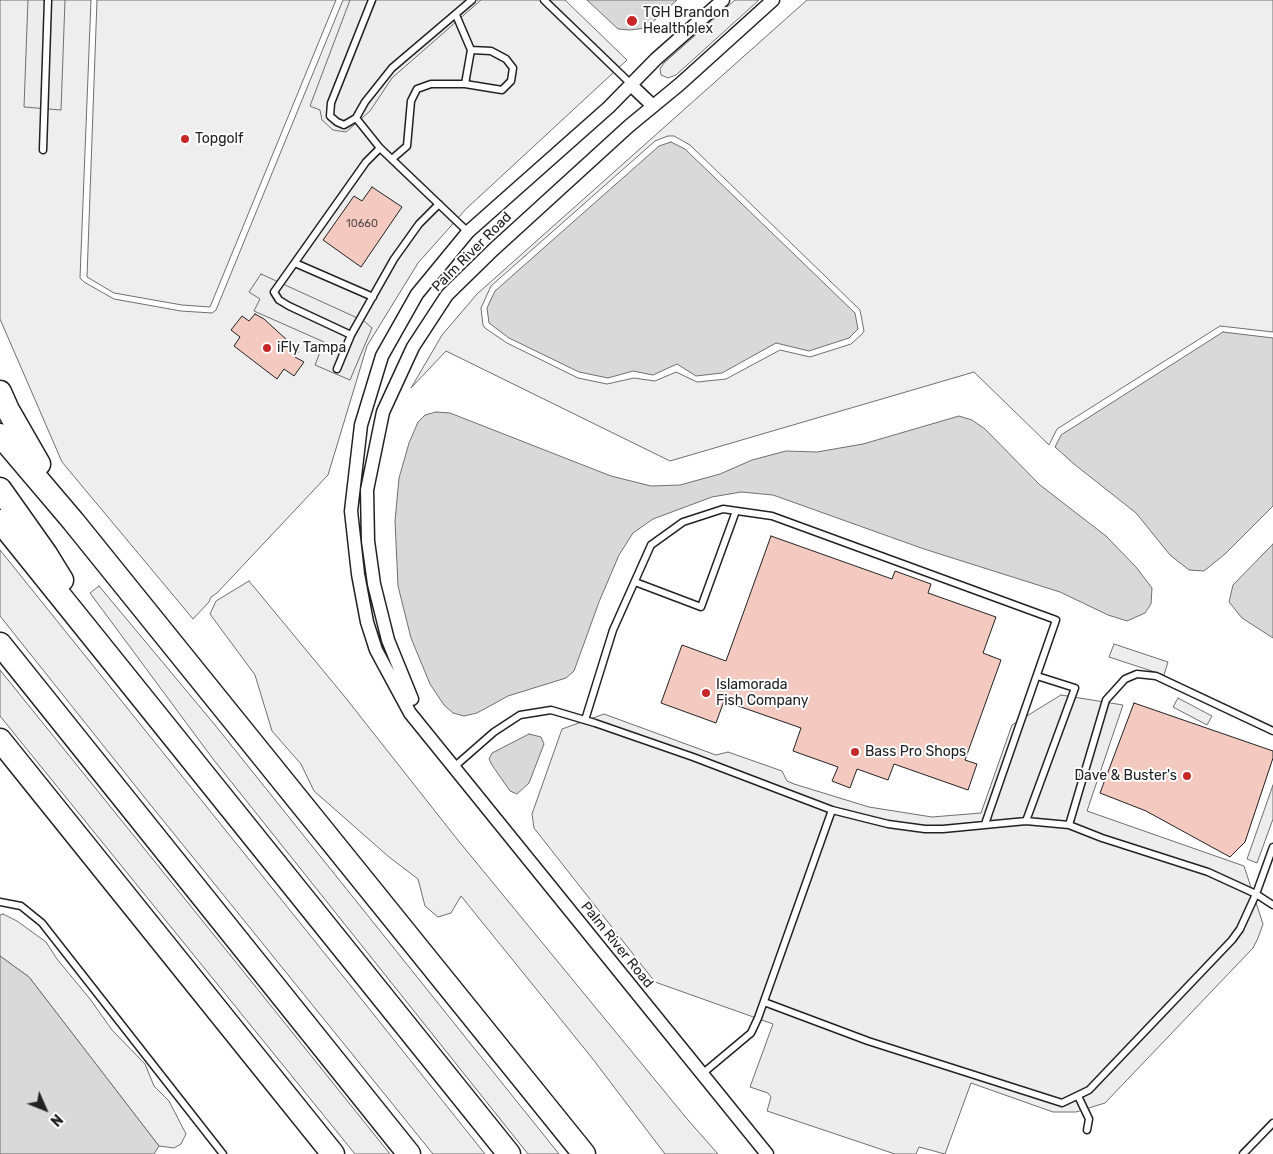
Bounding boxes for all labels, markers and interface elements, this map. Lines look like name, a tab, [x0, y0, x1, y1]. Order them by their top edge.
place label: TGH Brandon Healthplex	[643, 5, 729, 38]
marker: TGH Brandon Healthplex	[625, 14, 639, 28]
place label: Topgolf	[195, 131, 243, 147]
marker: Topgolf	[179, 133, 191, 145]
street label: Palm River Road	[429, 209, 515, 295]
house number: 10660	[346, 217, 378, 231]
place label: iFly Tampa	[277, 340, 346, 356]
marker: iFly Tampa	[261, 342, 273, 354]
place label: Islamorada Fish Company	[716, 677, 809, 710]
marker: Islamorada Fish Company	[700, 687, 712, 699]
place label: Bass Pro Shops	[865, 744, 966, 760]
marker: Bass Pro Shops	[849, 746, 861, 758]
place label: Dave & Buster's	[1074, 768, 1177, 784]
marker: Dave & Buster's	[1181, 770, 1193, 782]
street label: Palm River Road	[577, 899, 657, 991]
north arrow	[20, 1084, 70, 1134]
text: N	[47, 1110, 66, 1129]

